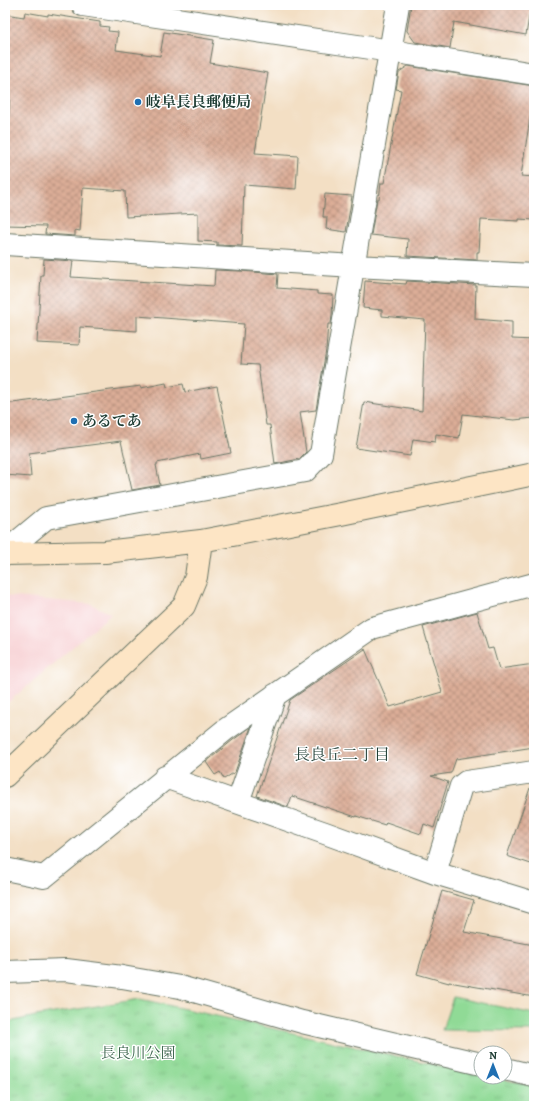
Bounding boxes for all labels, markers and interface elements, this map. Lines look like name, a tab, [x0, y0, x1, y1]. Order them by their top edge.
place label: 岐阜長良郵便局	[146, 92, 251, 112]
marker: 岐阜長良郵便局	[133, 97, 143, 107]
place label: あるてあ	[82, 411, 142, 431]
marker: あるてあ	[69, 416, 79, 426]
district label: 長良丘二丁目	[294, 744, 390, 766]
park label: 長良川公園	[100, 1043, 176, 1063]
north arrow	[473, 1045, 513, 1085]
text: N	[489, 1048, 497, 1063]

